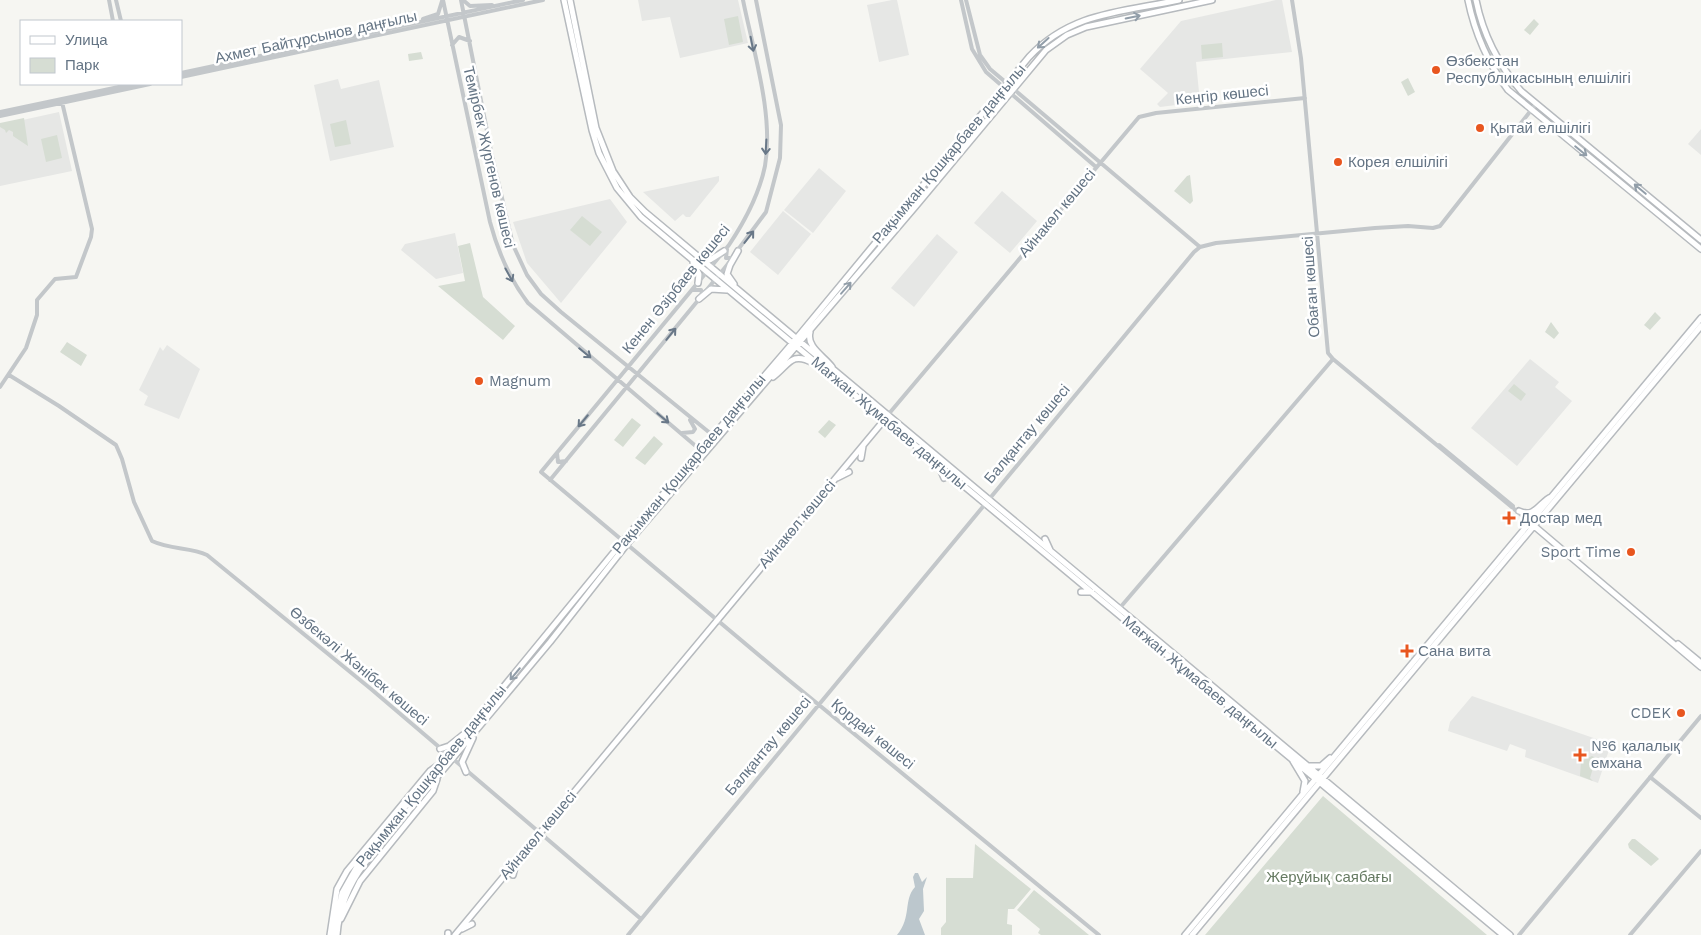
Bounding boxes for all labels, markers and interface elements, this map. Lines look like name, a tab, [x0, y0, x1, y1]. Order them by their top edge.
street label: Ахмет Байтұрсынов даңғылы	[213, 7, 419, 67]
one-way arrow	[1125, 12, 1141, 21]
legend	[20, 20, 182, 85]
text: Улица	[65, 31, 108, 49]
one-way arrow	[748, 36, 757, 52]
one-way arrow	[1036, 37, 1049, 49]
place label: Өзбекстан Республикасының елшілігі	[1446, 52, 1631, 87]
text: Парк	[65, 56, 99, 74]
street label: Рақымжан Қошқарбаев даңғылы	[869, 61, 1029, 247]
street label: Темірбек Жүргенов көшесі	[459, 64, 519, 250]
marker: Өзбекстан Республикасының елшілігі	[1430, 64, 1442, 76]
street label: Кеңгір көшесі	[1174, 81, 1270, 109]
place label: Қытай елшілігі	[1490, 119, 1591, 137]
marker: Қытай елшілігі	[1474, 122, 1486, 134]
one-way arrow	[761, 139, 771, 155]
one-way arrow	[1574, 146, 1587, 157]
place label: Корея елшілігі	[1348, 153, 1448, 171]
marker: Корея елшілігі	[1332, 156, 1344, 168]
street label: Айнакөл көшесі	[1015, 165, 1099, 261]
one-way arrow	[1634, 184, 1647, 195]
street label: Кенен Әзірбаев көшесі	[618, 221, 734, 357]
one-way arrow	[744, 230, 754, 244]
street label: Обаған көшесі	[1298, 236, 1324, 338]
one-way arrow	[505, 267, 515, 281]
one-way arrow	[840, 281, 852, 294]
one-way arrow	[665, 328, 676, 341]
one-way arrow	[578, 348, 591, 359]
street label: Мағжан Жұмабаев даңғылы	[808, 353, 970, 493]
street label: Рақымжан Қошқарбаев даңғылы	[609, 371, 769, 557]
place label: Magnum	[489, 372, 551, 390]
marker: Magnum	[473, 375, 485, 387]
street label: Балқантау көшесі	[980, 381, 1074, 487]
one-way arrow	[656, 413, 669, 424]
one-way arrow	[577, 414, 588, 427]
street label: Айнакөл көшесі	[755, 476, 839, 572]
place label: Достар мед	[1520, 509, 1602, 527]
marker: Достар мед	[1502, 511, 1516, 525]
place label: Sport Time	[1541, 543, 1621, 561]
marker: Sport Time	[1625, 546, 1637, 558]
street label: Өзбекәлі Жәнібек көшесі	[286, 603, 432, 729]
street label: Мағжан Жұмабаев даңғылы	[1119, 612, 1281, 752]
place label: Сана вита	[1418, 642, 1491, 660]
marker: Сана вита	[1400, 644, 1414, 658]
one-way arrow	[510, 667, 521, 680]
street label: Рақымжан Қошқарбаев даңғылы	[352, 681, 510, 871]
street label: Балқантау көшесі	[721, 693, 815, 799]
street label: Қордай көшесі	[828, 695, 918, 773]
place label: CDEK	[1630, 704, 1671, 722]
marker: CDEK	[1675, 707, 1687, 719]
place label: №6 қалалық емхана	[1591, 737, 1680, 772]
marker: №6 қалалық емхана	[1573, 748, 1587, 762]
street label: Айнакөл көшесі	[496, 787, 580, 883]
park label: Жерұйық саябағы	[1266, 868, 1392, 886]

